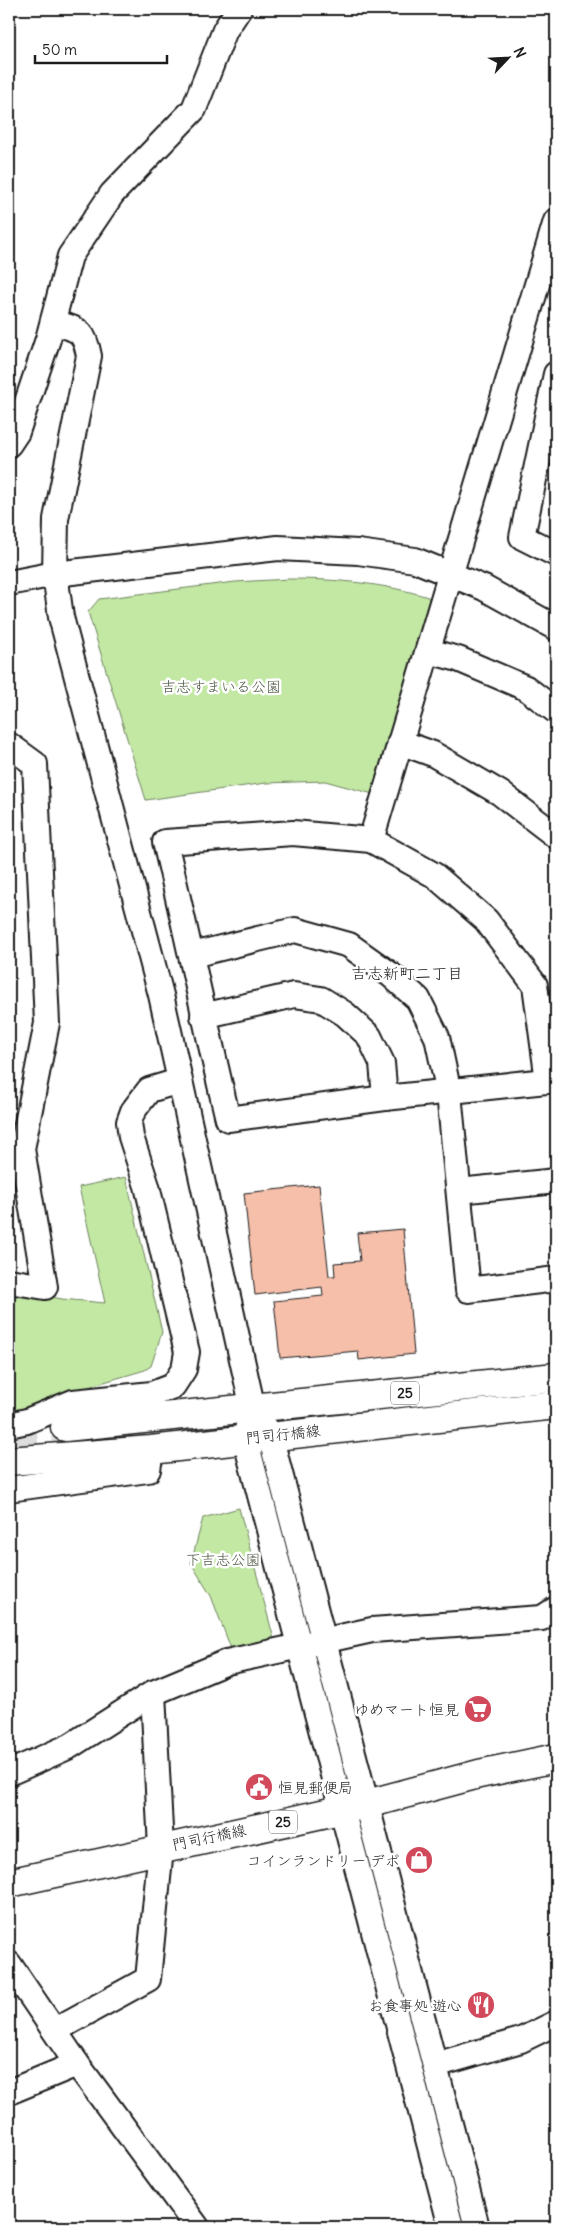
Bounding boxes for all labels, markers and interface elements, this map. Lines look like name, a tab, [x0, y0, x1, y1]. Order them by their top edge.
scale bar	[35, 32, 168, 64]
north arrow	[482, 32, 532, 82]
text: 50 m	[42, 40, 77, 59]
text: N	[510, 44, 530, 61]
park label: 吉志すまいる公園	[161, 677, 281, 696]
district label: 吉志新町二丁目	[351, 963, 463, 983]
road number: 25	[391, 1382, 419, 1405]
street label: 門司行橋線	[245, 1421, 321, 1447]
park label: 下吉志公園	[185, 1550, 261, 1569]
supermarket icon: ゆめマート恒見	[463, 1694, 493, 1724]
place label: ゆめマート恒見	[354, 1700, 459, 1719]
public building icon: 恒見郵便局	[244, 1772, 274, 1802]
place label: 恒見郵便局	[278, 1778, 353, 1797]
road number: 25	[269, 1810, 297, 1834]
street label: 門司行橋線	[170, 1820, 248, 1854]
shop icon: コインランドリー デポ	[404, 1845, 434, 1875]
place label: コインランドリー デポ	[246, 1851, 400, 1870]
restaurant icon: お食事処 遊心	[466, 1990, 496, 2020]
place label: お食事処 遊心	[368, 1996, 462, 2015]

